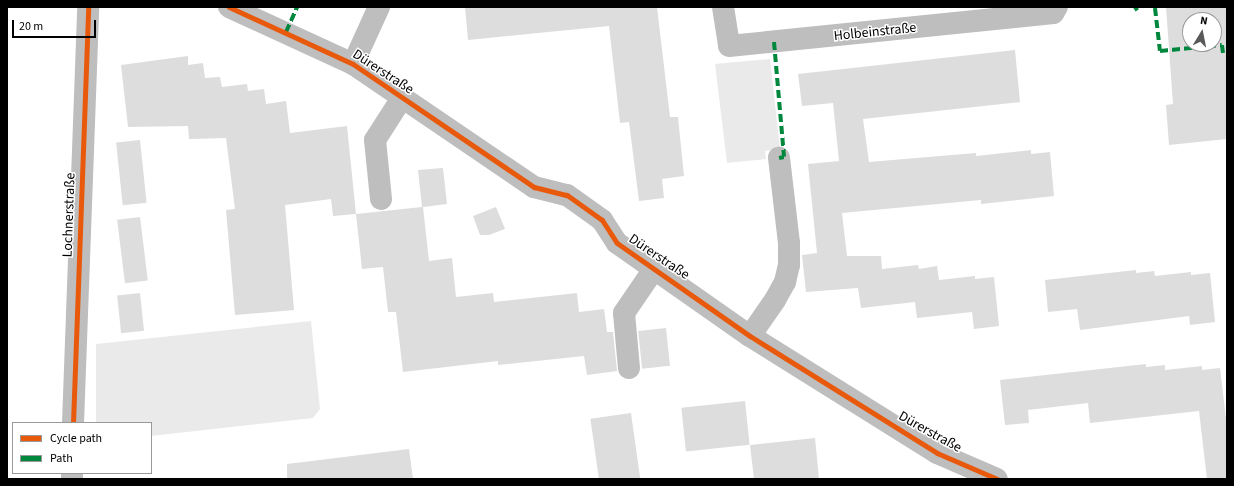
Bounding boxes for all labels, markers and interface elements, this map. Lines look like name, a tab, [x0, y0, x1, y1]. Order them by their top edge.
scale bar	[14, 12, 98, 38]
north arrow	[1182, 12, 1222, 52]
text: N	[1199, 13, 1209, 29]
text: 20 m	[19, 18, 43, 35]
street label: Holbeinstraße	[833, 19, 917, 45]
street label: Dürerstraße	[349, 46, 417, 98]
street label: Lochnerstraße	[59, 172, 79, 258]
street label: Dürerstraße	[625, 231, 693, 283]
street label: Dürerstraße	[895, 408, 965, 456]
legend	[12, 422, 152, 474]
text: Cycle path	[50, 430, 102, 447]
text: Path	[50, 450, 73, 467]

